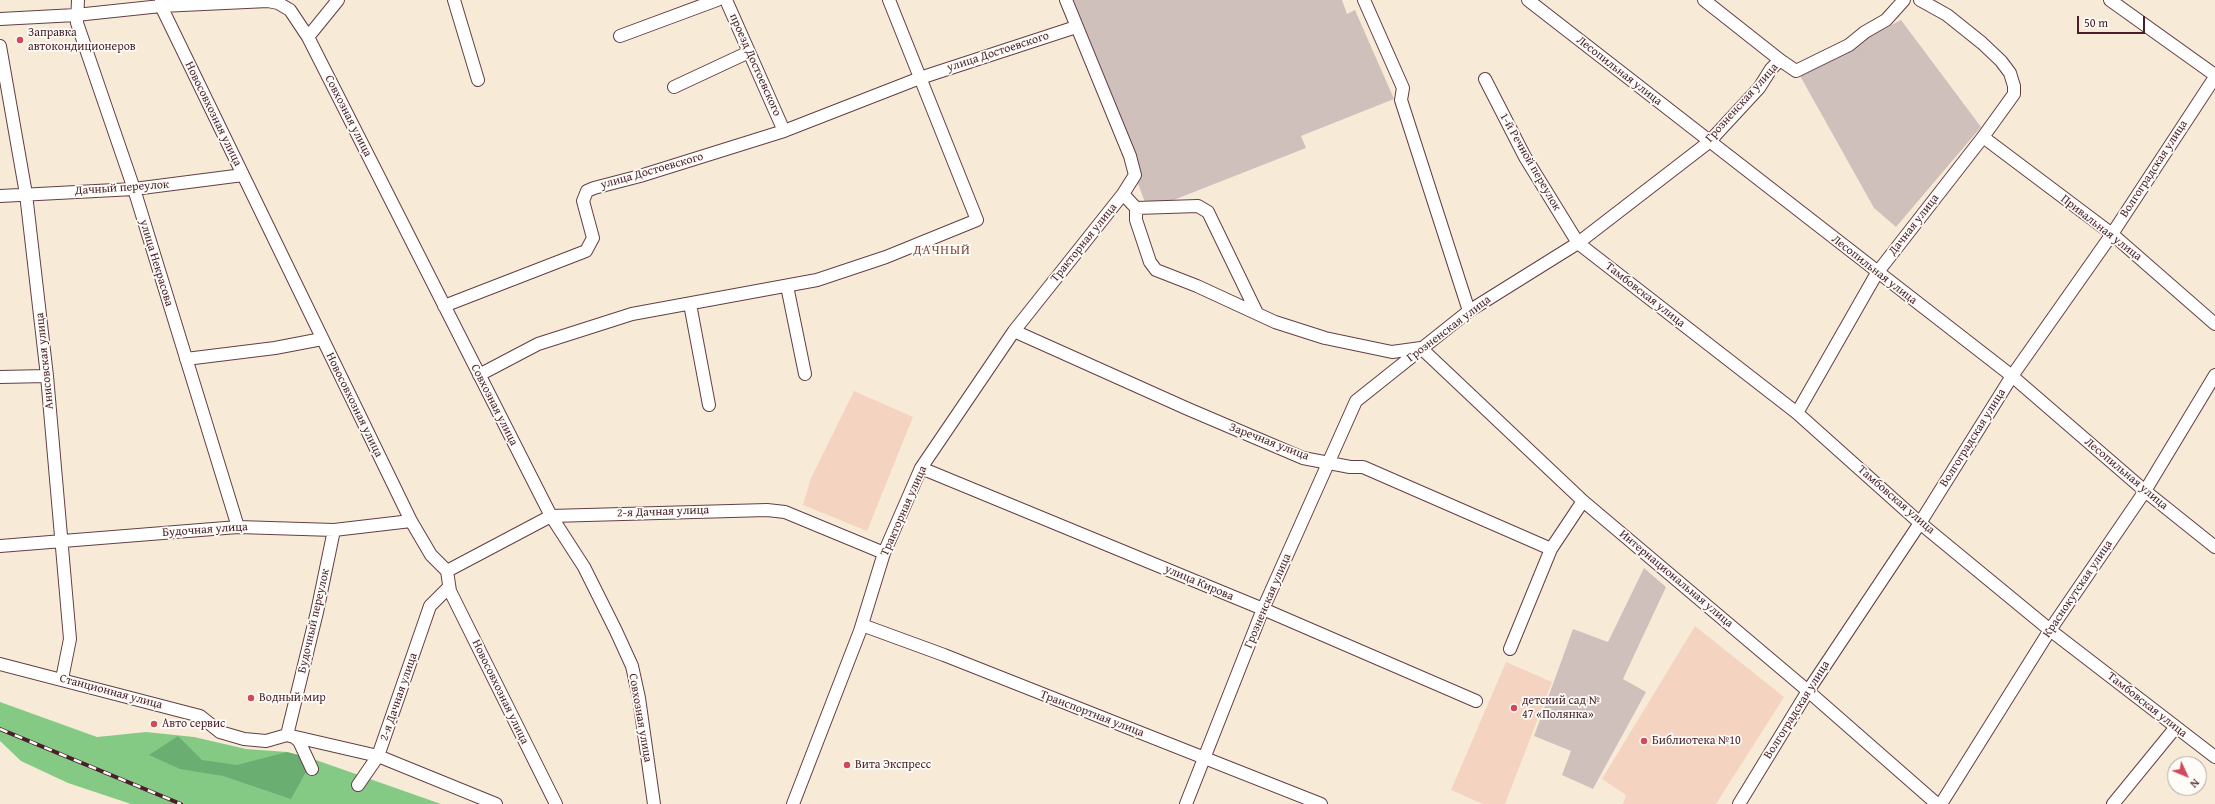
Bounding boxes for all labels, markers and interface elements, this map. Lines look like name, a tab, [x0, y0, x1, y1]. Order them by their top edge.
scale bar	[2079, 8, 2147, 34]
street label: проезд Достоевского	[726, 11, 784, 119]
text: 50 m	[2084, 14, 2108, 31]
place label: Заправка автокондиционеров	[28, 26, 136, 54]
street label: улица Достоевского	[945, 29, 1051, 75]
street label: Лесопильная улица	[1573, 33, 1665, 109]
marker: Заправка автокондиционеров	[15, 35, 25, 45]
street label: Новосовхозная улица	[181, 59, 245, 169]
street label: Грозненская улица	[1703, 60, 1781, 146]
street label: Совхозная улица	[321, 73, 375, 159]
street label: 1-й Речной переулок	[1496, 110, 1564, 214]
street label: Волгоградская улица	[2117, 118, 2191, 220]
street label: улица Достоевского	[599, 149, 705, 193]
street label: Дачный переулок	[74, 178, 170, 198]
street label: Дачная улица	[1886, 192, 1942, 258]
street label: Привальная улица	[2058, 192, 2144, 264]
street label: Тракторная улица	[1048, 201, 1120, 285]
street label: улица Некрасова	[136, 218, 176, 308]
street label: Лесопильная улица	[1828, 232, 1920, 308]
district label: ДАЧНЫЙ	[913, 243, 971, 259]
street label: Тамбовская улица	[1602, 259, 1688, 331]
street label: Грозненская улица	[1404, 293, 1494, 365]
street label: Анисовская улица	[33, 312, 57, 410]
street label: Новосовхозная улица	[322, 350, 386, 460]
street label: Совхозная улица	[467, 362, 521, 448]
street label: Волгоградская улица	[1937, 386, 2009, 490]
street label: Заречная улица	[1227, 420, 1311, 464]
street label: Лесопильная улица	[2081, 435, 2171, 513]
street label: Тамбовская улица	[1854, 463, 1938, 537]
street label: Тракторная улица	[878, 464, 930, 558]
street label: 2-я Дачная улица	[617, 503, 709, 521]
street label: Будочная улица	[162, 520, 248, 540]
street label: Интернациональная улица	[1616, 527, 1736, 631]
street label: Краснокутская улица	[2040, 537, 2116, 641]
street label: Грозненская улица	[1242, 551, 1294, 651]
street label: улица Кирова	[1162, 562, 1236, 604]
street label: Будочный переулок	[295, 567, 333, 675]
street label: Новосовхозная улица	[468, 637, 532, 747]
street label: 2-я Дачная улица	[377, 651, 421, 743]
street label: Волгоградская улица	[1761, 658, 1833, 762]
street label: Тамбовская улица	[2104, 669, 2190, 741]
street label: Станционная улица	[58, 671, 164, 713]
street label: Совхозная улица	[625, 673, 655, 763]
street label: Транспортная улица	[1038, 688, 1146, 740]
place label: Водный мир	[259, 691, 326, 705]
marker: Водный мир	[246, 693, 256, 703]
place label: детский сад № 47 «Полянка»	[1522, 694, 1600, 722]
marker: детский сад № 47 «Полянка»	[1509, 703, 1519, 713]
place label: Авто сервис	[162, 717, 225, 731]
marker: Авто сервис	[149, 719, 159, 729]
place label: Библиотека №10	[1652, 734, 1741, 748]
marker: Библиотека №10	[1639, 736, 1649, 746]
north arrow	[2167, 756, 2207, 796]
place label: Вита Экспресс	[855, 758, 931, 772]
marker: Вита Экспресс	[842, 760, 852, 770]
text: N	[2187, 775, 2203, 792]

